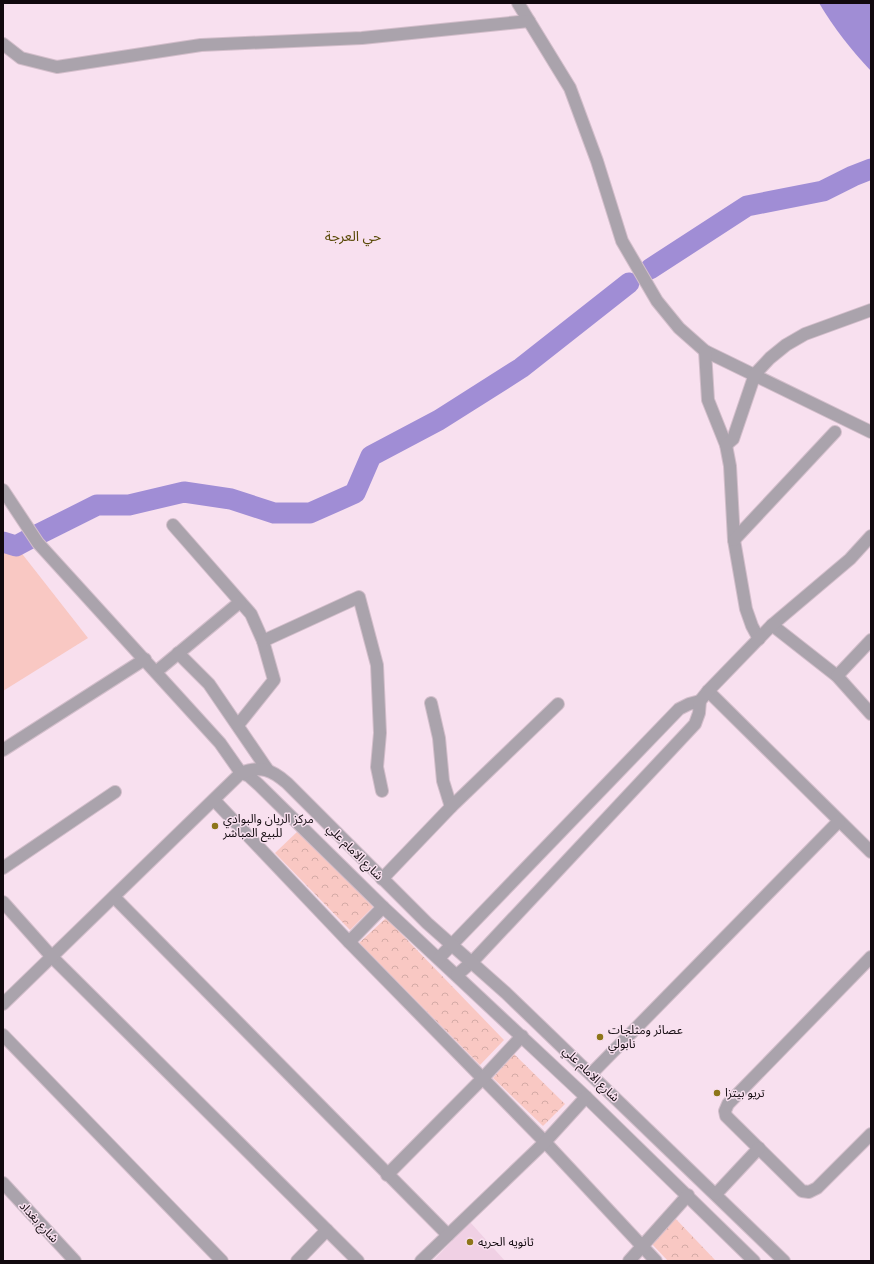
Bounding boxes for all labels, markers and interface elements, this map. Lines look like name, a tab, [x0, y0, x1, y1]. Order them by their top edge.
district label: حي العرجة	[325, 228, 381, 247]
place label: مركز الريان والبوادي للبيع المباشر	[222, 812, 314, 842]
marker: مركز الريان والبوادي للبيع المباشر	[210, 821, 220, 831]
street label: شارع الامام علي	[322, 821, 386, 885]
place label: عصائر ومثلجات نابولي	[608, 1023, 683, 1054]
marker: عصائر ومثلجات نابولي	[595, 1032, 605, 1042]
street label: شارع الامام علي	[558, 1044, 622, 1106]
place label: تريو بيتزا	[725, 1086, 765, 1100]
marker: تريو بيتزا	[712, 1088, 722, 1098]
street label: شارع بغداد	[15, 1199, 61, 1247]
place label: ثانويه الحريه	[478, 1235, 534, 1249]
marker: ثانويه الحريه	[465, 1237, 475, 1247]

